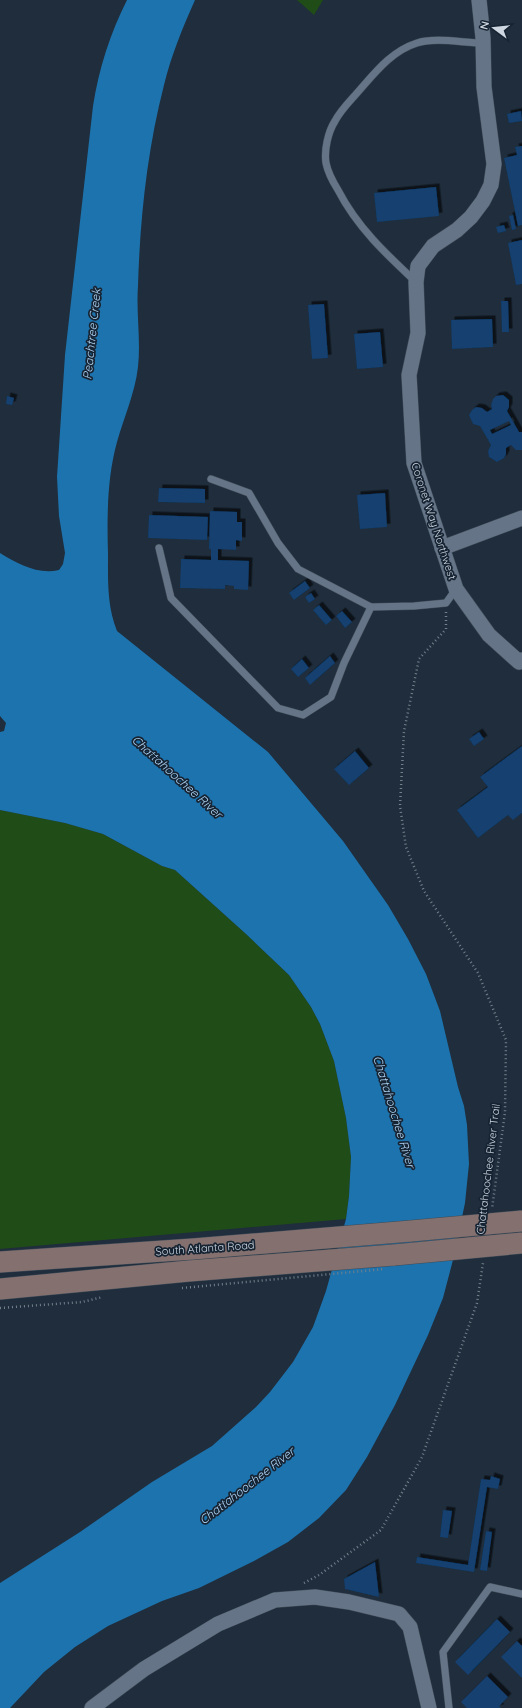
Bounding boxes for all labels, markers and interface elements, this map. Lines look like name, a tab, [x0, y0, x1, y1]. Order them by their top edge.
north arrow	[474, 8, 514, 48]
text: N	[477, 20, 492, 31]
water label: Peachtree Creek	[79, 286, 104, 380]
street label: Coronet Way Northwest	[408, 461, 460, 582]
water label: Chattahoochee River	[129, 732, 227, 822]
water label: Chattahoochee River	[370, 1054, 419, 1171]
street label: Chattahoochee River Trail	[473, 1103, 503, 1235]
street label: South Atlanta Road	[155, 1238, 255, 1258]
water label: Chattahoochee River	[196, 1443, 298, 1527]

